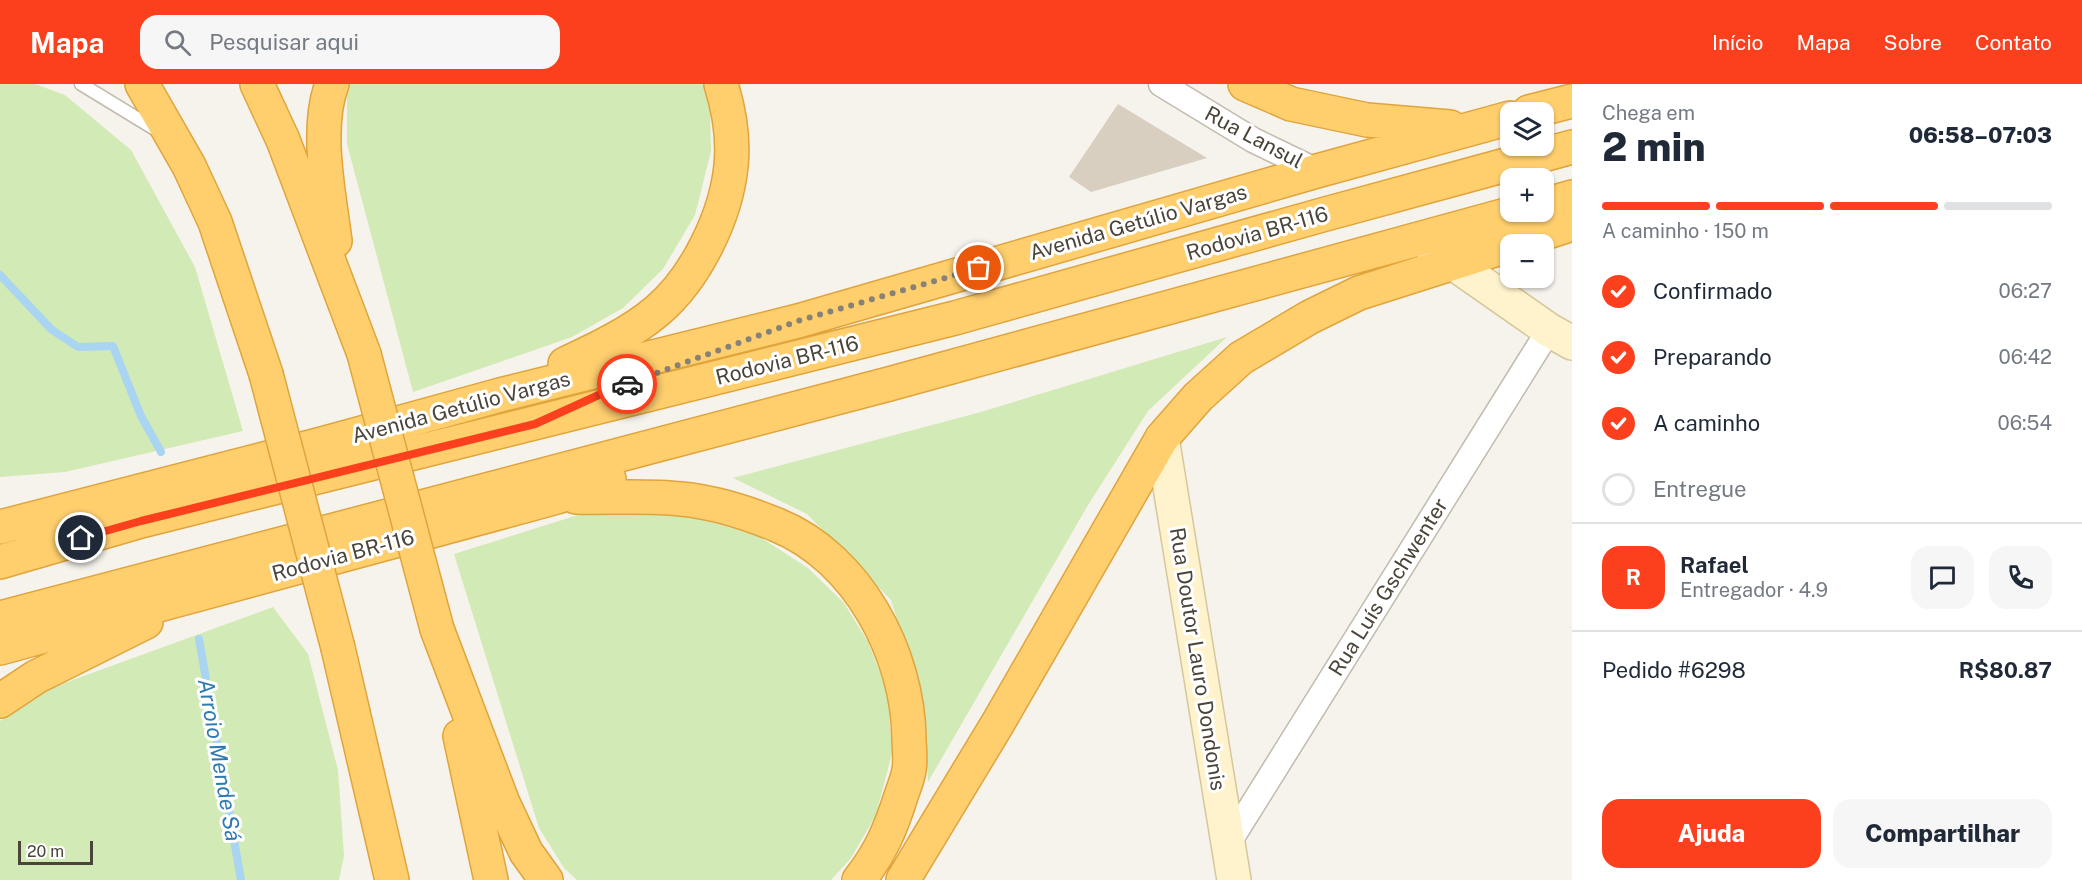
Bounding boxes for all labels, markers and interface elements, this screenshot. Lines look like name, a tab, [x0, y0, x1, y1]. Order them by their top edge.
search box	[140, 15, 560, 69]
text: Mapa	[30, 26, 104, 59]
icon: search	[161, 26, 194, 59]
text: Pesquisar aqui	[209, 29, 359, 55]
text: Início	[1712, 30, 1763, 55]
text: Mapa	[1796, 30, 1851, 55]
text: Sobre	[1884, 30, 1942, 55]
text: Contato	[1975, 30, 2052, 55]
street label: Rua Lansul	[1201, 101, 1307, 173]
text: Chega em	[1602, 101, 1695, 125]
map controls	[1500, 102, 1554, 288]
button: layers	[1500, 102, 1554, 156]
text: 06:58–07:03	[1909, 122, 2052, 148]
text: 2 min	[1602, 124, 1706, 170]
button: +	[1500, 168, 1554, 222]
street label: Avenida Getúlio Vargas	[1026, 179, 1250, 265]
street label: Rodovia BR-116	[1183, 201, 1331, 265]
text: A caminho · 150 m	[1602, 219, 1769, 243]
button: −	[1500, 234, 1554, 288]
pin	[953, 242, 1004, 293]
icon: bag	[962, 251, 995, 284]
icon: check	[1602, 275, 1635, 308]
text: Confirmado	[1653, 278, 1772, 304]
text: 06:27	[1999, 279, 2052, 303]
street label: Rodovia BR-116	[713, 330, 861, 390]
icon: check	[1602, 341, 1635, 374]
text: Preparando	[1653, 344, 1772, 370]
text: 06:42	[1999, 345, 2052, 369]
courier	[597, 354, 657, 414]
street label: Avenida Getúlio Vargas	[349, 366, 573, 448]
icon: car	[611, 368, 644, 401]
icon: check	[1602, 407, 1635, 440]
text: A caminho	[1653, 410, 1760, 436]
text: 06:54	[1998, 411, 2052, 435]
text: Entregue	[1653, 476, 1747, 502]
street label: Rua Luís Gschwenter	[1323, 493, 1453, 681]
pin	[55, 512, 106, 563]
icon: home	[64, 521, 97, 554]
street label: Rodovia BR-116	[269, 524, 417, 586]
street label: Rua Doutor Lauro Dondonis	[1165, 526, 1231, 792]
button: chat	[1911, 546, 1974, 609]
button: phone	[1989, 546, 2052, 609]
text: Rafael	[1680, 552, 1749, 578]
text: R	[1626, 564, 1641, 590]
text: Entregador · 4.9	[1680, 578, 1828, 602]
text: Pedido #6298	[1602, 657, 1746, 683]
text: R$80.87	[1959, 657, 2052, 683]
water label: Arroio Mende Sá	[193, 677, 247, 843]
button: Ajuda	[1602, 799, 1821, 868]
button: Compartilhar	[1833, 799, 2052, 868]
scale bar	[18, 838, 93, 866]
text: 20 m	[27, 842, 64, 861]

